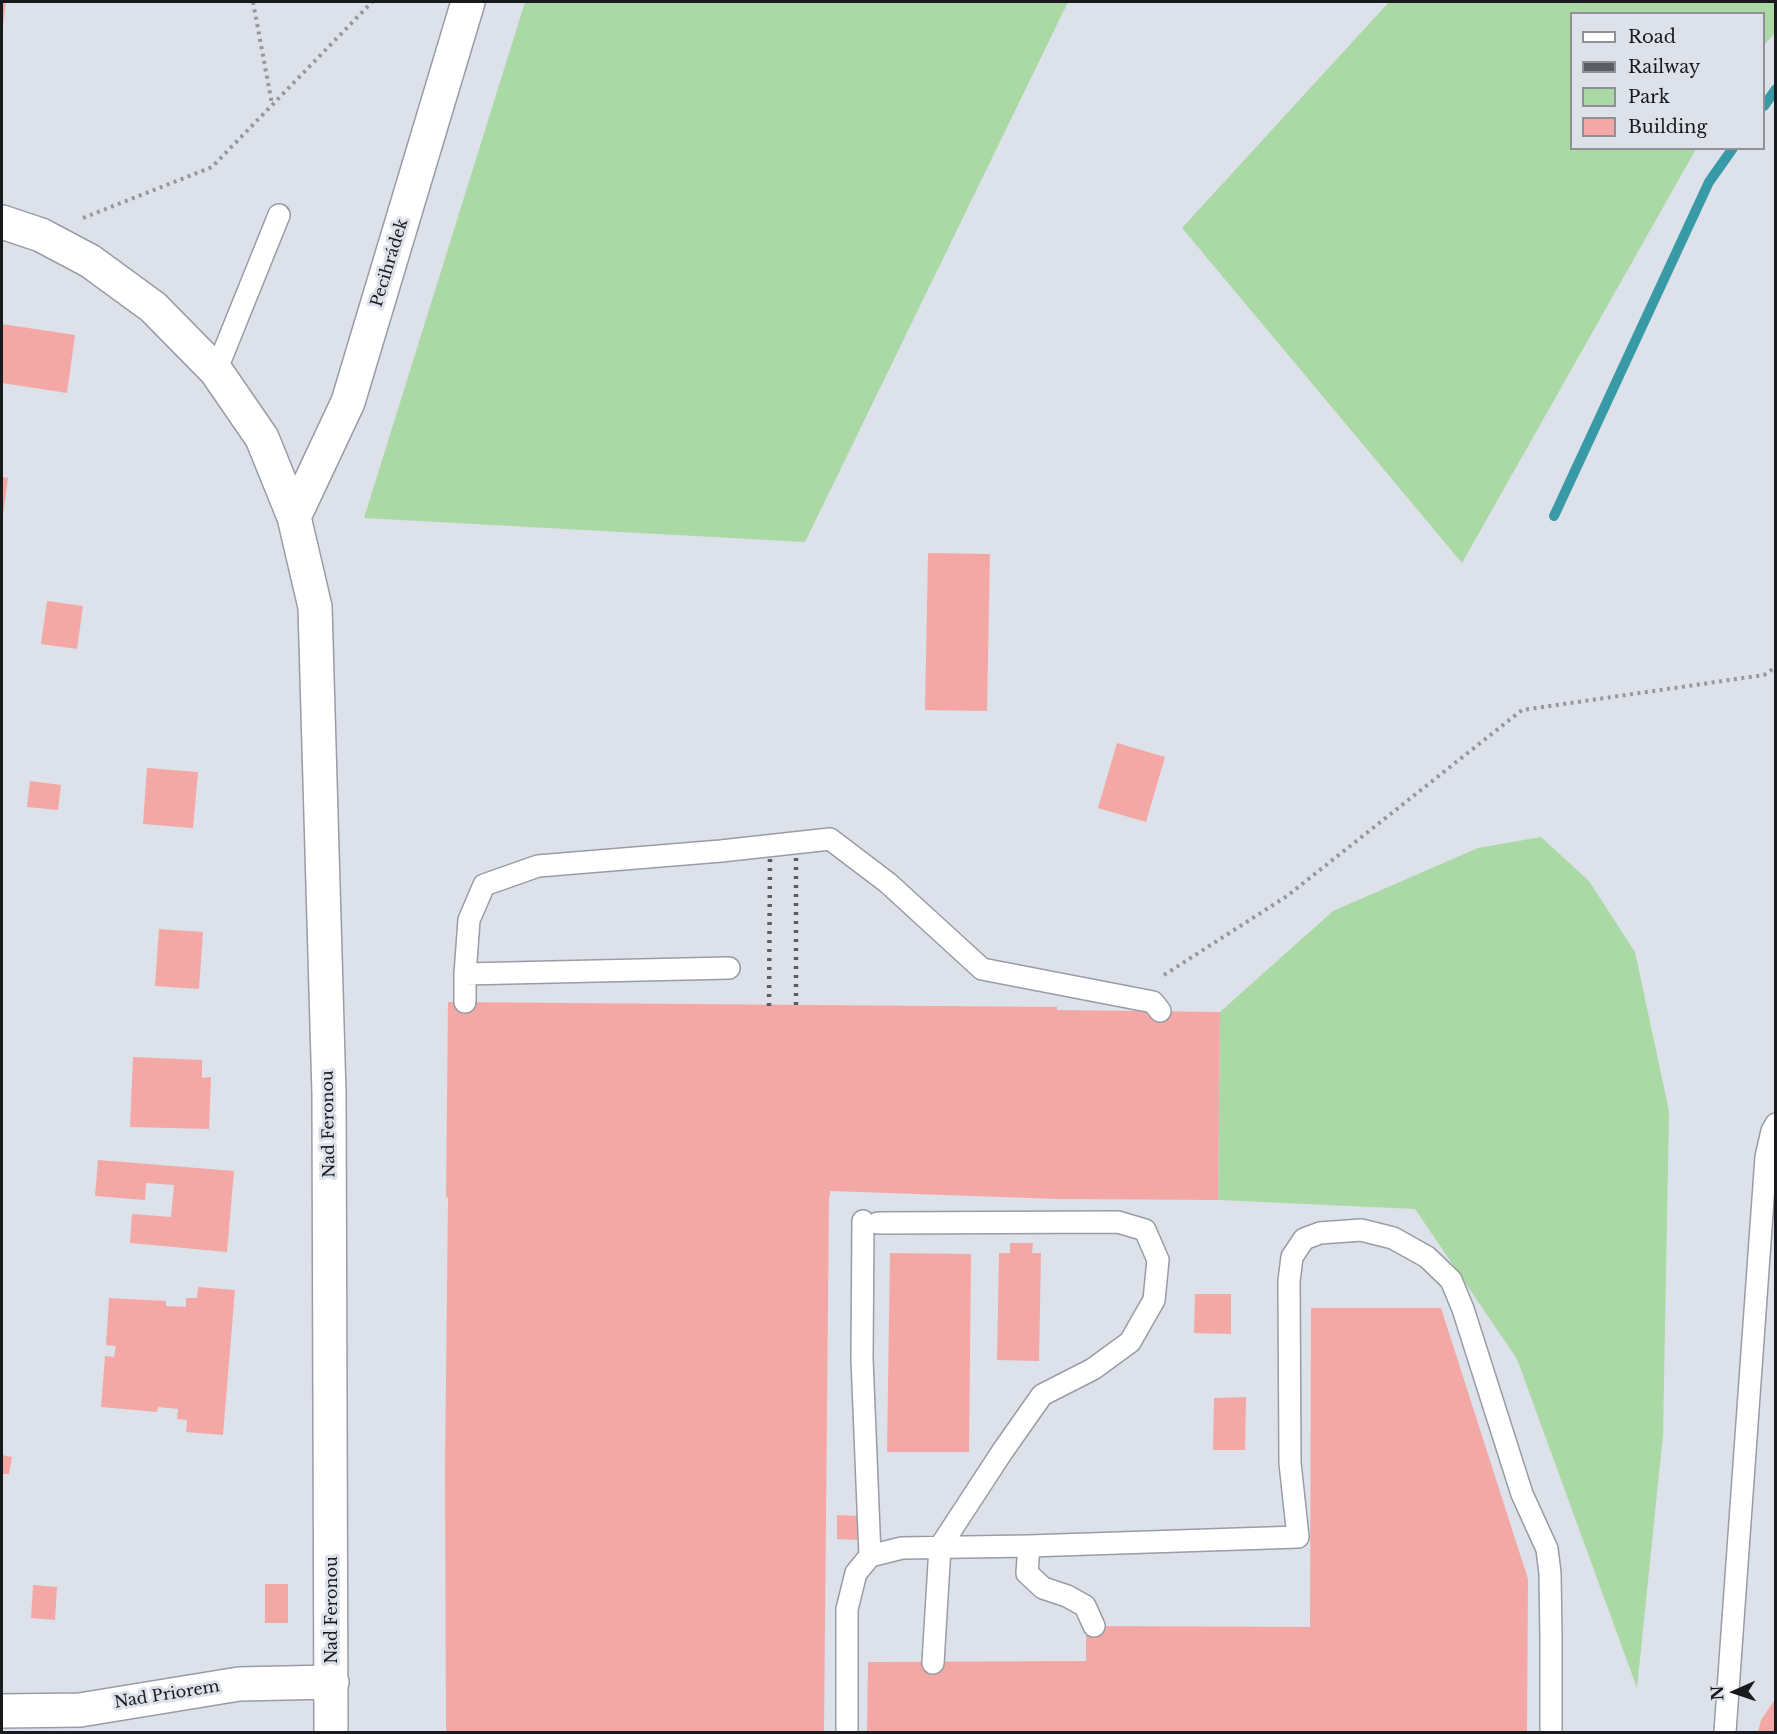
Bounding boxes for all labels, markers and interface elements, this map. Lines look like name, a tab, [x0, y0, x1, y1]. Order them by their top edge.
legend	[1570, 12, 1765, 150]
text: Road	[1628, 26, 1676, 48]
text: Railway	[1628, 56, 1700, 78]
text: Park	[1628, 86, 1670, 108]
text: Building	[1628, 116, 1707, 138]
street label: Pecihrádek	[368, 217, 412, 309]
street label: Nad Feronou	[318, 1070, 340, 1178]
street label: Nad Feronou	[322, 1556, 342, 1664]
north arrow	[1705, 1662, 1765, 1722]
street label: Nad Priorem	[113, 1677, 221, 1713]
text: N	[1707, 1685, 1727, 1701]

